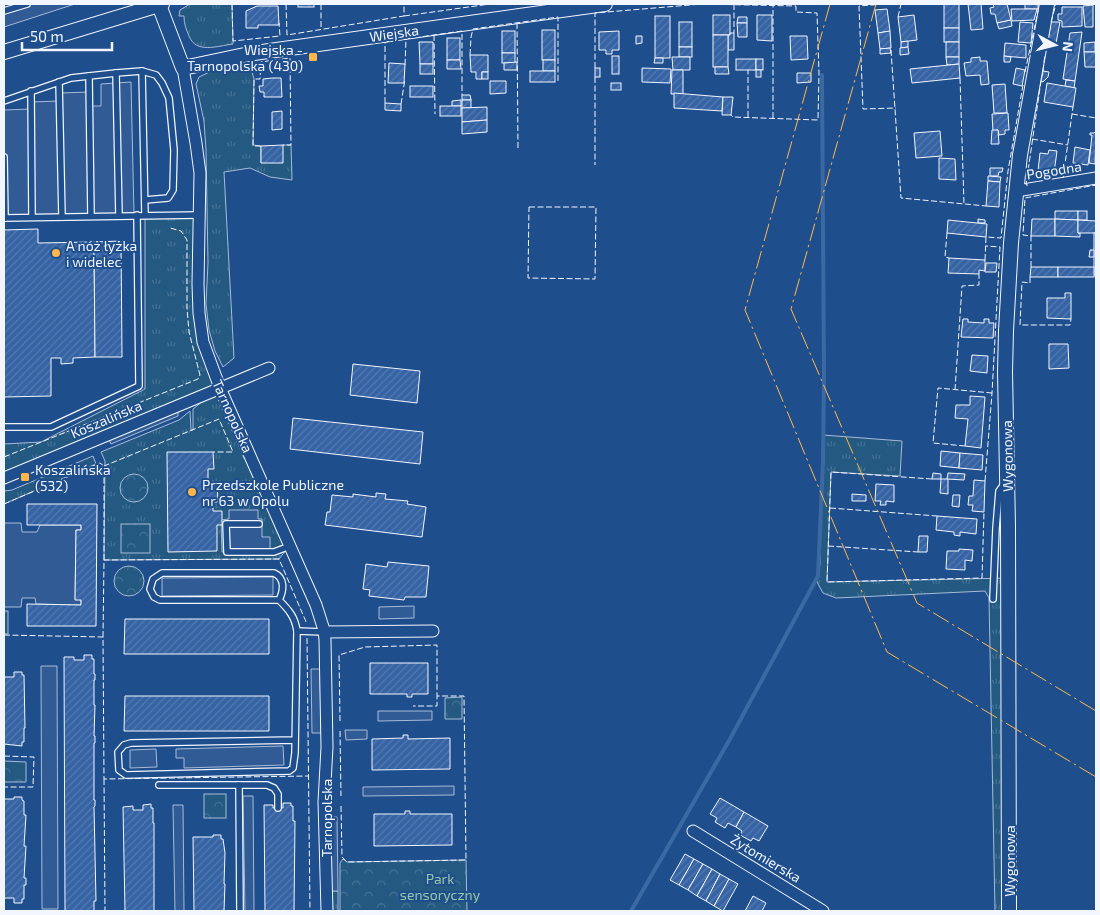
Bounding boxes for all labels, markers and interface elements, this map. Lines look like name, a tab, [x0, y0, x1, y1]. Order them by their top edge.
scale bar	[22, 20, 112, 52]
north arrow	[1030, 20, 1080, 70]
street label: Wiejska	[368, 21, 420, 45]
text: 50 m	[30, 27, 64, 45]
place label: Wiejska - Tarnopolska (430)	[187, 41, 303, 74]
text: N	[1059, 41, 1077, 53]
marker: Wiejska - Tarnopolska (430)	[307, 51, 319, 63]
street label: Pogodna	[1025, 157, 1083, 183]
place label: A nóż łyżka i widelec	[66, 237, 137, 270]
marker: A nóż łyżka i widelec	[50, 247, 62, 259]
street label: Tarnopolska	[209, 377, 257, 455]
street label: Koszalińska	[68, 396, 144, 442]
street label: Wygonowa	[998, 420, 1016, 492]
place label: Koszalińska (532)	[35, 461, 111, 494]
marker: Koszalińska (532)	[19, 471, 31, 483]
place label: Przedszkole Publiczne nr 63 w Opolu	[202, 476, 344, 509]
marker: Przedszkole Publiczne nr 63 w Opolu	[186, 486, 198, 498]
street label: Tarnopolska	[318, 779, 335, 857]
street label: Wygonowa	[1001, 825, 1018, 897]
street label: Żytomierska	[728, 830, 804, 886]
park label: Park sensoryczny	[400, 870, 481, 903]

